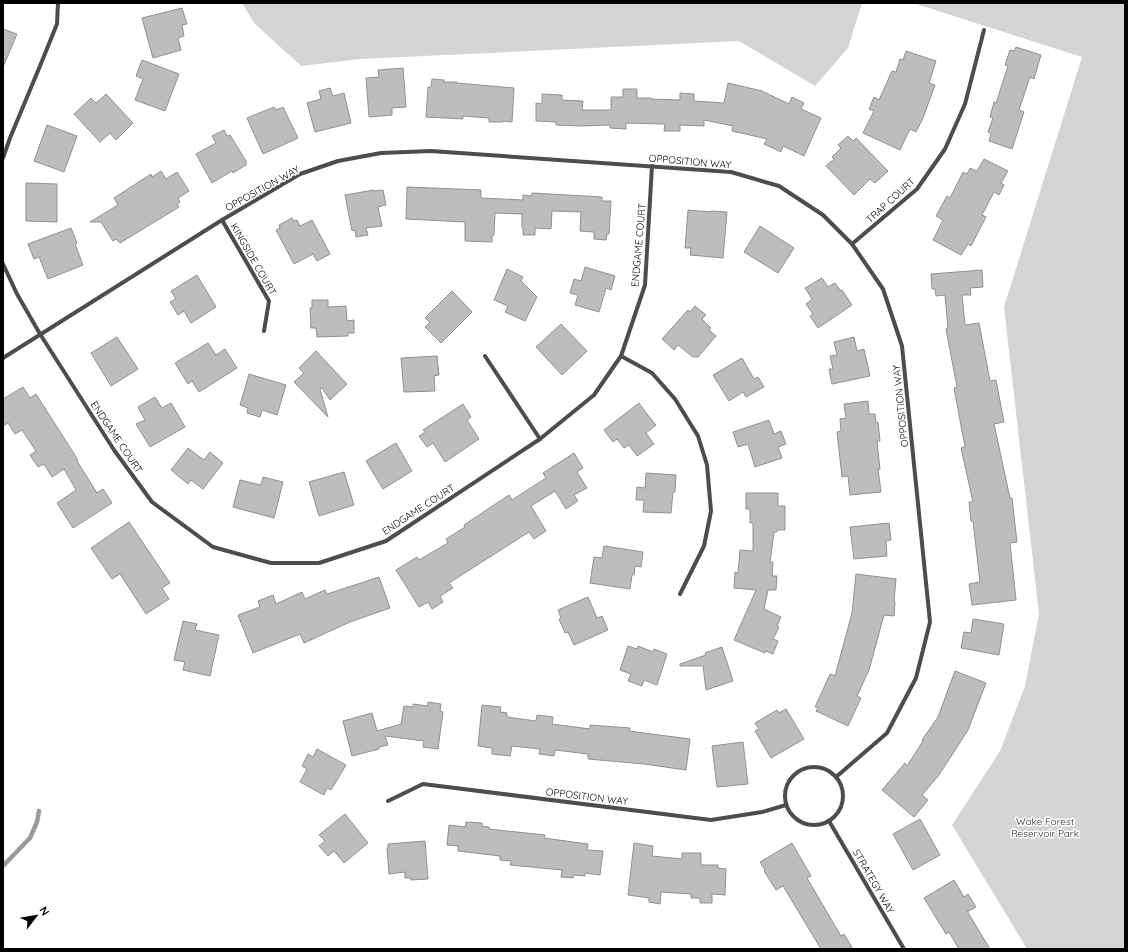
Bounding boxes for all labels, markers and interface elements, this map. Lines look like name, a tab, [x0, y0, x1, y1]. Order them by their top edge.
street label: OPPOSITION WAY	[648, 151, 732, 172]
street label: OPPOSITION WAY	[223, 163, 302, 214]
street label: TRAP COURT	[863, 175, 918, 226]
street label: ENDGAME COURT	[628, 203, 649, 288]
street label: KINGSIDE COURT	[228, 221, 279, 298]
street label: OPPOSITION WAY	[890, 364, 911, 448]
street label: ENDGAME COURT	[88, 399, 146, 476]
street label: ENDGAME COURT	[379, 481, 457, 538]
street label: OPPOSITION WAY	[545, 785, 629, 808]
park label: Wake Forest Reservoir Park	[1011, 815, 1079, 840]
street label: STRATEGY WAY	[850, 847, 897, 916]
north arrow	[16, 896, 56, 936]
text: N	[36, 904, 53, 918]

